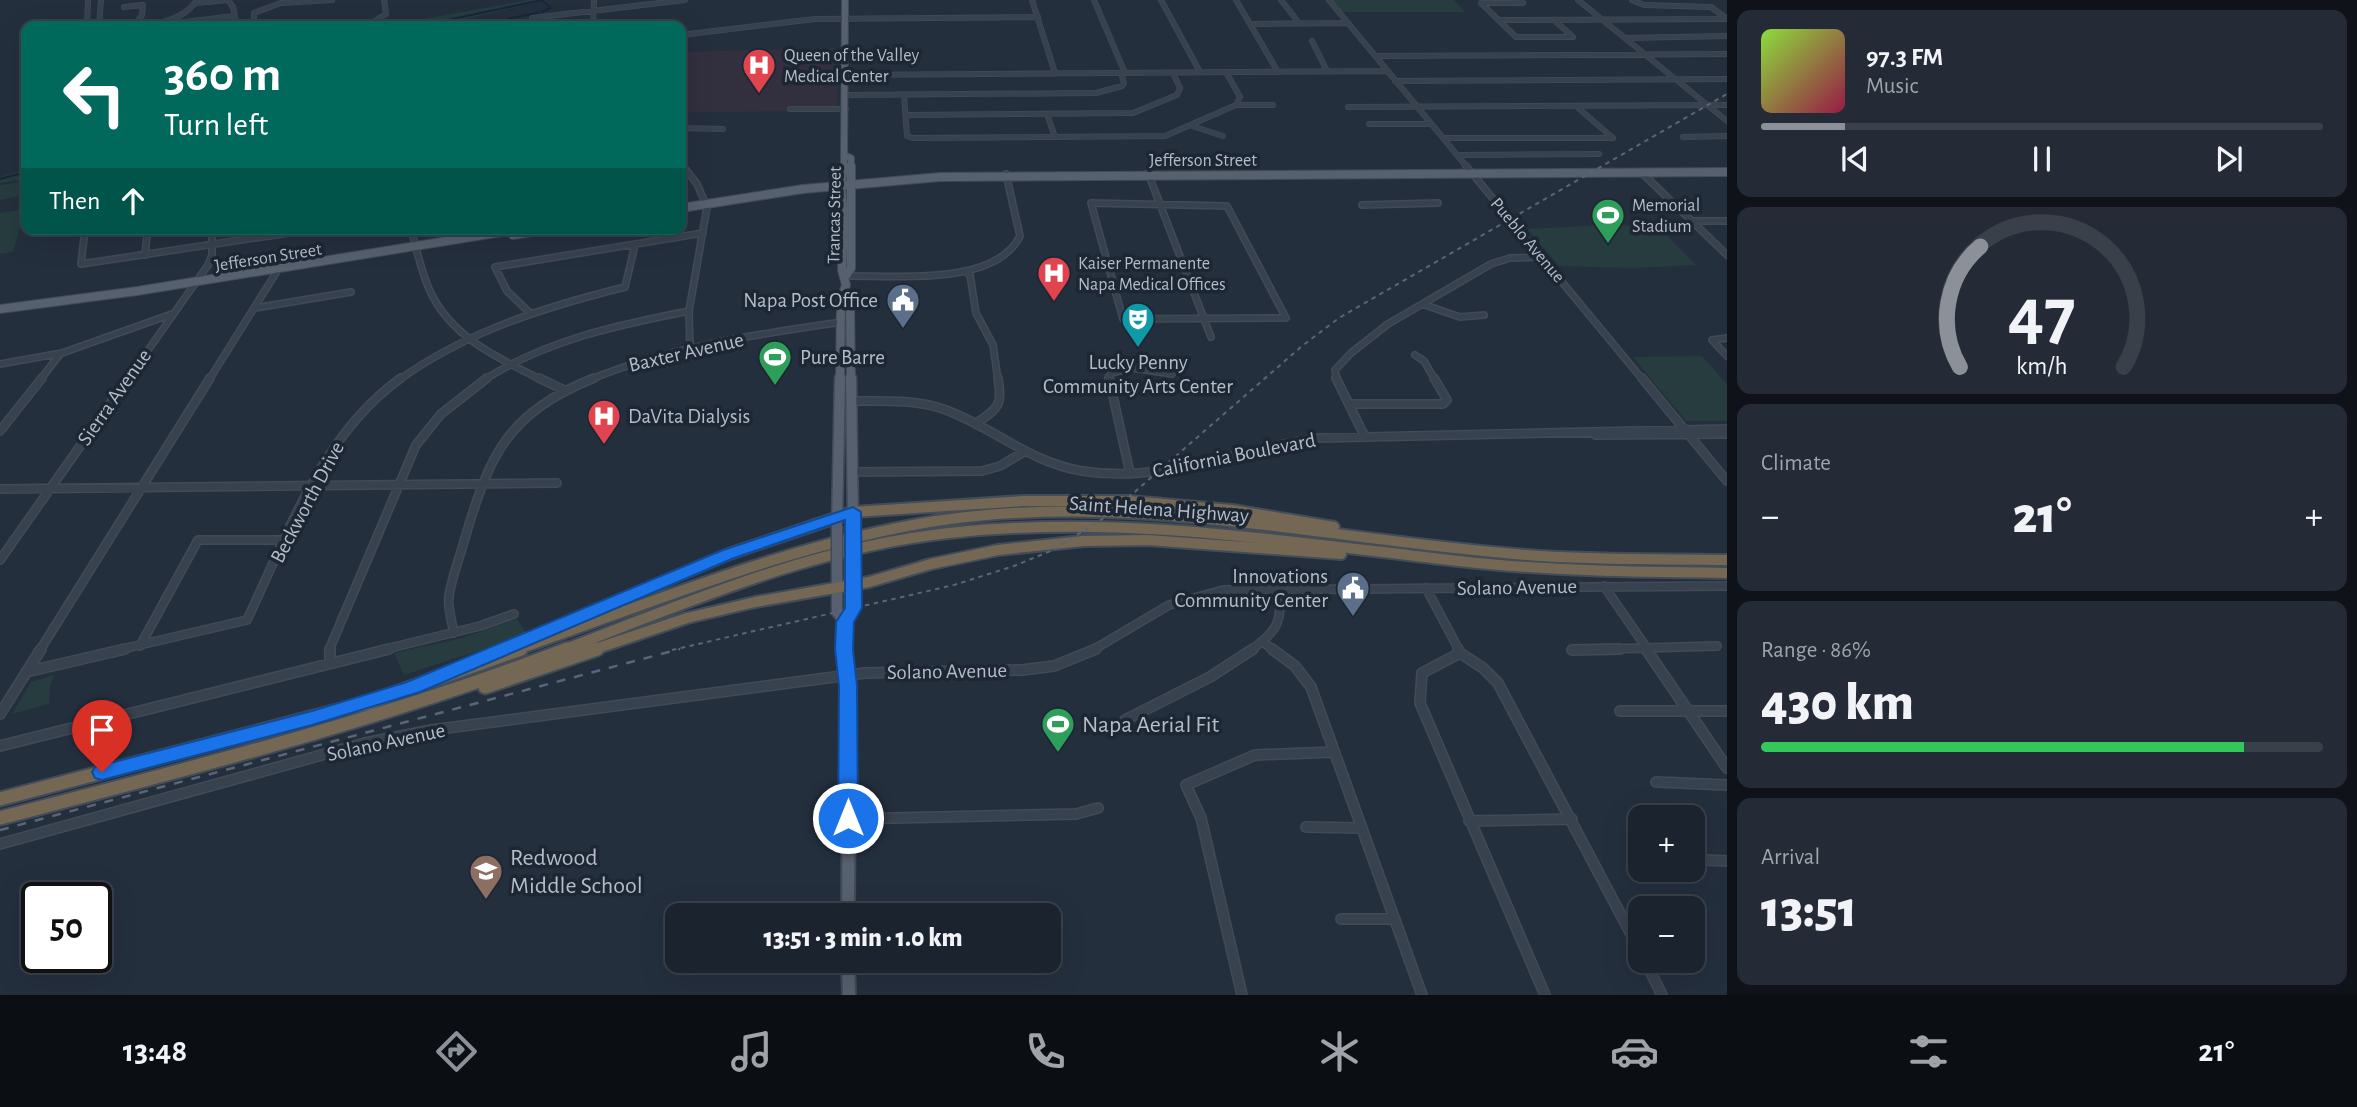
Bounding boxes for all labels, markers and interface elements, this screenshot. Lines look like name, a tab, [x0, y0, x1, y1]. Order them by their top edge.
text: 97.3 FM	[1866, 44, 1943, 70]
hospital icon: Queen of the Valley Medical Center	[740, 46, 778, 95]
place label: Queen of the Valley Medical Center	[784, 47, 919, 86]
icon: left	[49, 49, 140, 140]
text: 360 m	[164, 51, 281, 100]
text: Music	[1866, 75, 1918, 98]
text: Turn left	[164, 109, 268, 141]
icon: previous	[1836, 140, 1874, 178]
icon: pause	[2023, 140, 2061, 178]
icon: next	[2210, 140, 2248, 178]
street label: Jefferson Street	[1149, 152, 1257, 170]
street label: Trancas Street	[825, 166, 845, 264]
icon: ahead	[114, 182, 152, 220]
text: Then	[49, 188, 100, 214]
street label: Pueblo Avenue	[1487, 195, 1568, 286]
sports icon: Memorial Stadium	[1589, 196, 1627, 245]
place label: Memorial Stadium	[1632, 197, 1700, 236]
street label: Jefferson Street	[213, 241, 323, 275]
hospital icon: Kaiser Permanente Napa Medical Offices	[1035, 254, 1073, 303]
place label: Kaiser Permanente Napa Medical Offices	[1078, 255, 1226, 294]
text: 47	[2008, 279, 2076, 352]
public building icon: Napa Post Office	[884, 281, 922, 330]
place label: Napa Post Office	[743, 290, 878, 311]
theatre icon: Lucky Penny Community Arts Center	[1119, 300, 1157, 349]
street label: Baxter Avenue	[626, 329, 746, 376]
sports icon: Pure Barre	[756, 338, 794, 387]
street label: Sierra Avenue	[74, 345, 155, 449]
place label: Pure Barre	[800, 347, 885, 368]
place label: Lucky Penny Community Arts Center	[1043, 352, 1233, 397]
text: km/h	[2016, 353, 2068, 378]
hospital icon: DaVita Dialysis	[585, 397, 623, 446]
place label: DaVita Dialysis	[628, 406, 750, 427]
street label: California Boulevard	[1151, 429, 1317, 482]
street label: Beckworth Drive	[267, 438, 348, 566]
text: Climate	[1761, 452, 1831, 475]
text: 21°	[2012, 490, 2072, 542]
street label: Saint Helena Highway	[1068, 493, 1250, 526]
text: −	[1761, 498, 1779, 536]
text: +	[2305, 498, 2323, 536]
place label: Innovations Community Center	[1175, 566, 1328, 611]
public building icon: Innovations Community Center	[1334, 569, 1372, 618]
street label: Solano Avenue	[1457, 576, 1577, 599]
text: Range · 86%	[1761, 639, 1871, 662]
street label: Solano Avenue	[887, 660, 1007, 683]
text: 430 km	[1761, 677, 1914, 729]
pin	[72, 700, 132, 772]
sports icon: Napa Aerial Fit	[1039, 705, 1077, 754]
icon: arrive	[83, 711, 121, 749]
place label: Napa Aerial Fit	[1082, 713, 1220, 737]
street label: Solano Avenue	[325, 720, 447, 765]
position arrow	[811, 781, 885, 855]
map controls	[1628, 805, 1705, 973]
button: +	[1628, 805, 1705, 882]
place label: Redwood Middle School	[510, 846, 643, 898]
text: Arrival	[1761, 846, 1820, 869]
school or university icon: Redwood Middle School	[467, 852, 505, 901]
speed limit sign: 50	[21, 882, 112, 973]
text: 13:51	[1761, 884, 1857, 936]
button: −	[1628, 896, 1705, 973]
text: 13:51 · 3 min · 1.0 km	[763, 925, 963, 951]
icon: directions	[432, 1027, 481, 1076]
icon: music	[727, 1027, 776, 1076]
icon: phone	[1021, 1027, 1070, 1076]
icon: climate	[1315, 1027, 1364, 1076]
icon: car	[1610, 1027, 1659, 1076]
icon: filters	[1904, 1027, 1953, 1076]
text: 13:48	[123, 1035, 187, 1067]
text: 21°	[2198, 1035, 2234, 1067]

